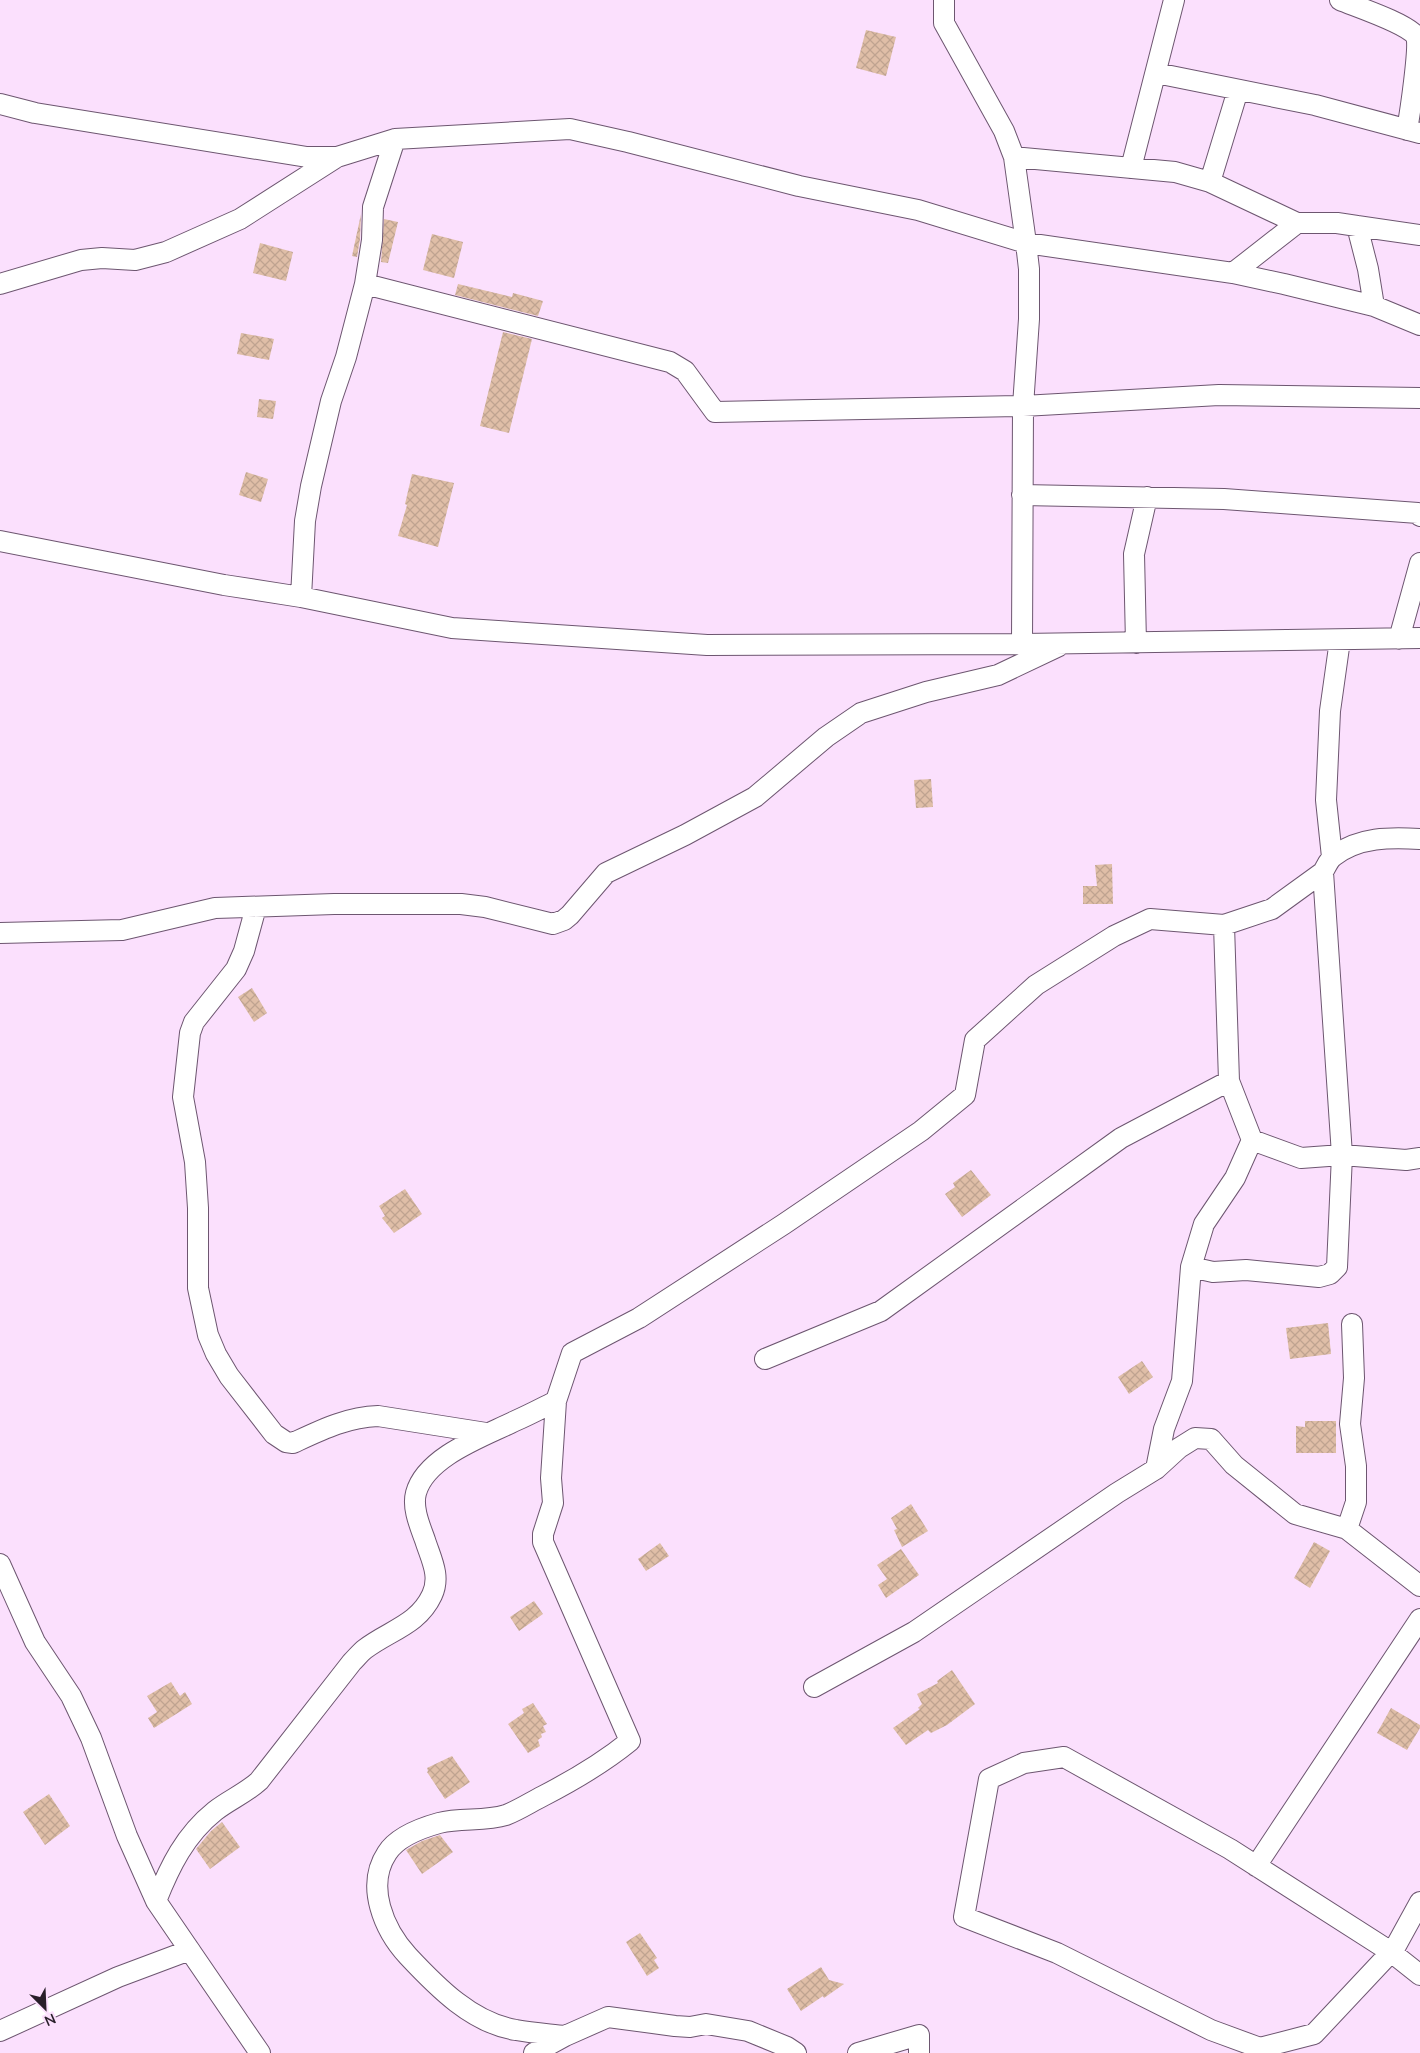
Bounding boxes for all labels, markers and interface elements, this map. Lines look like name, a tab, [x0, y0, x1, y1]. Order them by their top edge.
north arrow	[20, 1983, 70, 2033]
text: N	[42, 2010, 59, 2030]

